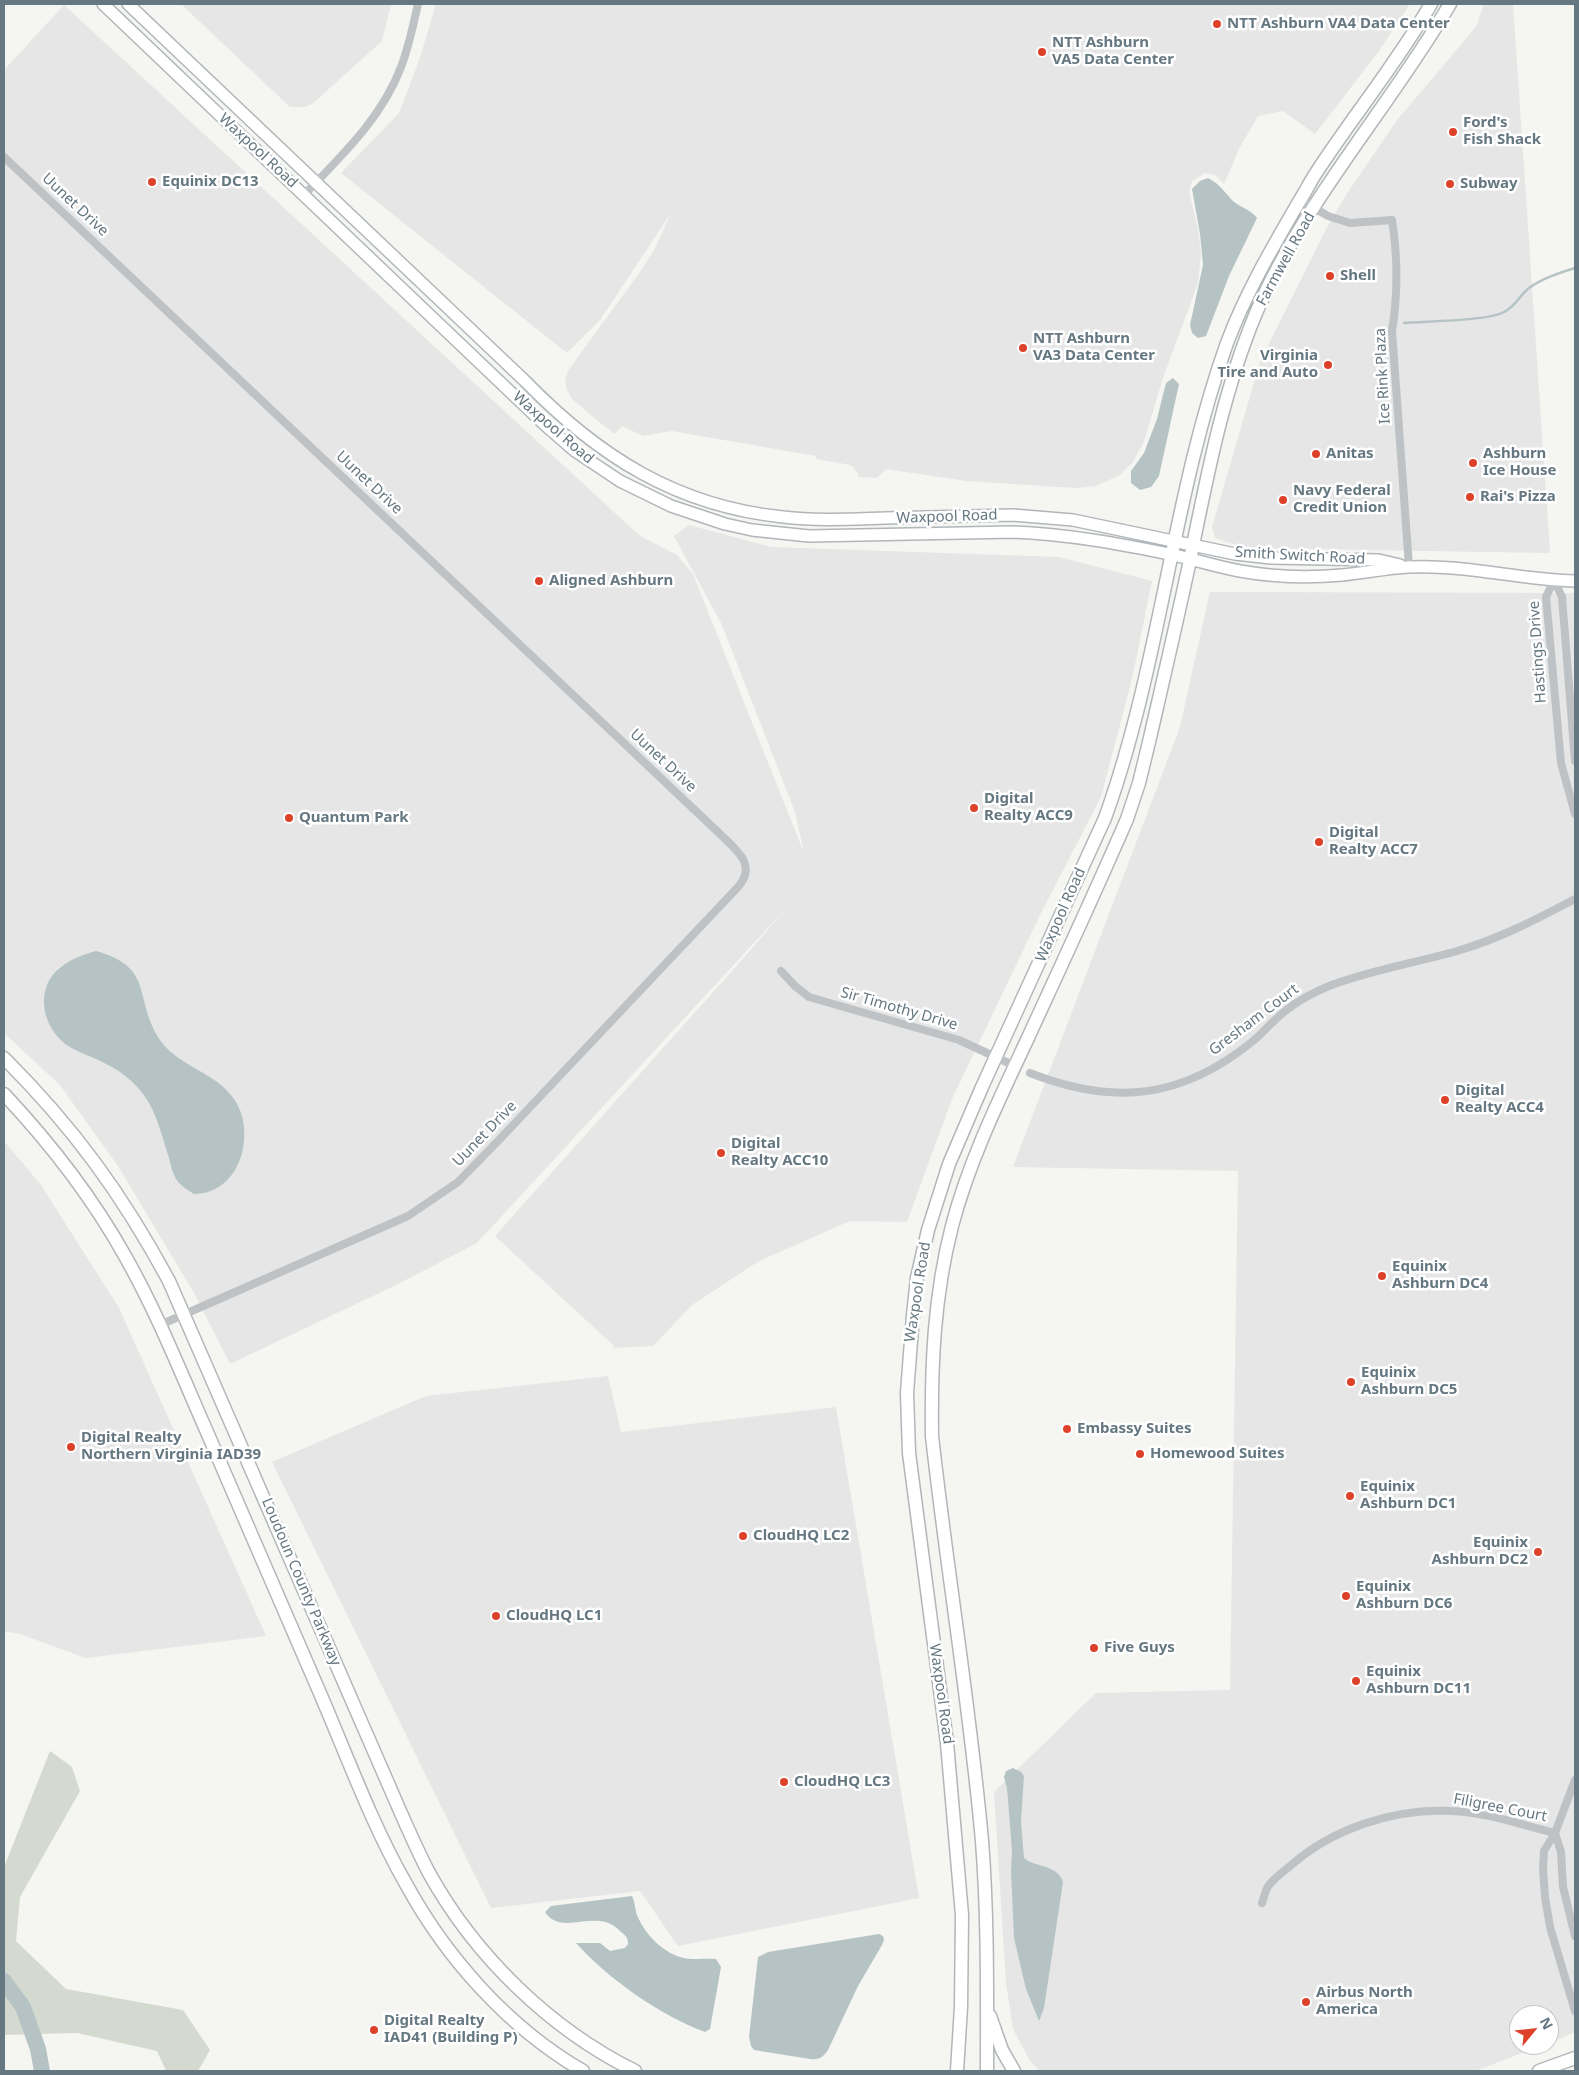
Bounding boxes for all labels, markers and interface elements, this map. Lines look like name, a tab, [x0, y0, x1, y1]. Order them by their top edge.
place label: NTT Ashburn VA4 Data Center	[1227, 15, 1450, 33]
marker: NTT Ashburn VA4 Data Center	[1211, 18, 1223, 30]
place label: NTT Ashburn VA5 Data Center	[1052, 34, 1174, 69]
marker: NTT Ashburn VA5 Data Center	[1036, 46, 1048, 58]
street label: Waxpool Road	[215, 110, 301, 192]
place label: Ford's Fish Shack	[1463, 114, 1541, 149]
marker: Ford's Fish Shack	[1447, 126, 1459, 138]
street label: Uunet Drive	[38, 170, 112, 240]
place label: Equinix DC13	[162, 173, 259, 191]
place label: Subway	[1460, 175, 1518, 193]
marker: Equinix DC13	[146, 176, 158, 188]
marker: Subway	[1444, 178, 1456, 190]
street label: Farmwell Road	[1253, 209, 1319, 309]
place label: Shell	[1340, 267, 1376, 285]
marker: Shell	[1324, 270, 1336, 282]
street label: Ice Rink Plaza	[1372, 328, 1394, 424]
place label: NTT Ashburn VA3 Data Center	[1033, 330, 1155, 365]
marker: NTT Ashburn VA3 Data Center	[1017, 342, 1029, 354]
place label: Virginia Tire and Auto	[1217, 347, 1318, 382]
marker: Virginia Tire and Auto	[1322, 359, 1334, 371]
street label: Waxpool Road	[509, 388, 597, 468]
place label: Anitas	[1326, 445, 1374, 463]
place label: Ashburn Ice House	[1483, 445, 1557, 480]
street label: Uunet Drive	[332, 448, 406, 518]
marker: Anitas	[1310, 448, 1322, 460]
marker: Ashburn Ice House	[1467, 457, 1479, 469]
place label: Navy Federal Credit Union	[1293, 482, 1391, 517]
place label: Rai's Pizza	[1480, 488, 1556, 506]
marker: Rai's Pizza	[1464, 491, 1476, 503]
marker: Navy Federal Credit Union	[1277, 494, 1289, 506]
street label: Waxpool Road	[896, 506, 998, 528]
street label: Smith Switch Road	[1234, 544, 1366, 568]
place label: Aligned Ashburn	[549, 572, 673, 590]
marker: Aligned Ashburn	[533, 575, 545, 587]
street label: Hastings Drive	[1525, 600, 1551, 704]
street label: Uunet Drive	[626, 726, 700, 796]
place label: Digital Realty ACC9	[984, 790, 1073, 825]
marker: Digital Realty ACC9	[968, 802, 980, 814]
place label: Quantum Park	[299, 809, 408, 827]
marker: Quantum Park	[283, 812, 295, 824]
place label: Digital Realty ACC7	[1329, 824, 1418, 859]
marker: Digital Realty ACC7	[1313, 836, 1325, 848]
street label: Waxpool Road	[1032, 865, 1090, 965]
street label: Gresham Court	[1206, 980, 1302, 1060]
street label: Sir Timothy Drive	[838, 984, 960, 1034]
place label: Digital Realty ACC4	[1455, 1082, 1544, 1117]
marker: Digital Realty ACC4	[1439, 1094, 1451, 1106]
street label: Uunet Drive	[449, 1097, 521, 1171]
place label: Digital Realty ACC10	[731, 1135, 828, 1170]
marker: Digital Realty ACC10	[715, 1147, 727, 1159]
street label: Waxpool Road	[901, 1241, 935, 1343]
place label: Equinix Ashburn DC4	[1392, 1258, 1488, 1293]
marker: Equinix Ashburn DC4	[1376, 1270, 1388, 1282]
place label: Equinix Ashburn DC5	[1361, 1364, 1457, 1399]
marker: Equinix Ashburn DC5	[1345, 1376, 1357, 1388]
place label: Embassy Suites	[1077, 1420, 1192, 1438]
marker: Embassy Suites	[1061, 1423, 1073, 1435]
place label: Digital Realty Northern Virginia IAD39	[81, 1429, 261, 1464]
marker: Digital Realty Northern Virginia IAD39	[65, 1441, 77, 1453]
place label: Homewood Suites	[1150, 1445, 1285, 1463]
marker: Homewood Suites	[1134, 1448, 1146, 1460]
place label: Equinix Ashburn DC1	[1360, 1478, 1456, 1513]
marker: Equinix Ashburn DC1	[1344, 1490, 1356, 1502]
street label: Loudoun County Parkway	[257, 1495, 345, 1669]
place label: CloudHQ LC2	[753, 1527, 849, 1545]
marker: CloudHQ LC2	[737, 1530, 749, 1542]
place label: Equinix Ashburn DC2	[1432, 1534, 1528, 1569]
marker: Equinix Ashburn DC2	[1532, 1546, 1544, 1558]
place label: Equinix Ashburn DC6	[1356, 1578, 1452, 1613]
marker: Equinix Ashburn DC6	[1340, 1590, 1352, 1602]
place label: CloudHQ LC1	[506, 1607, 602, 1625]
marker: CloudHQ LC1	[490, 1610, 502, 1622]
place label: Five Guys	[1104, 1639, 1175, 1657]
marker: Five Guys	[1088, 1642, 1100, 1654]
street label: Waxpool Road	[925, 1643, 957, 1745]
place label: Equinix Ashburn DC11	[1366, 1663, 1471, 1698]
marker: Equinix Ashburn DC11	[1350, 1675, 1362, 1687]
place label: CloudHQ LC3	[794, 1773, 890, 1791]
marker: CloudHQ LC3	[778, 1776, 790, 1788]
street label: Filigree Court	[1452, 1790, 1548, 1826]
place label: Airbus North America	[1316, 1984, 1413, 2019]
marker: Airbus North America	[1300, 1996, 1312, 2008]
north arrow	[1509, 2005, 1559, 2055]
place label: Digital Realty IAD41 (Building P)	[384, 2012, 518, 2047]
text: N	[1536, 2014, 1558, 2033]
marker: Digital Realty IAD41 (Building P)	[368, 2024, 380, 2036]

